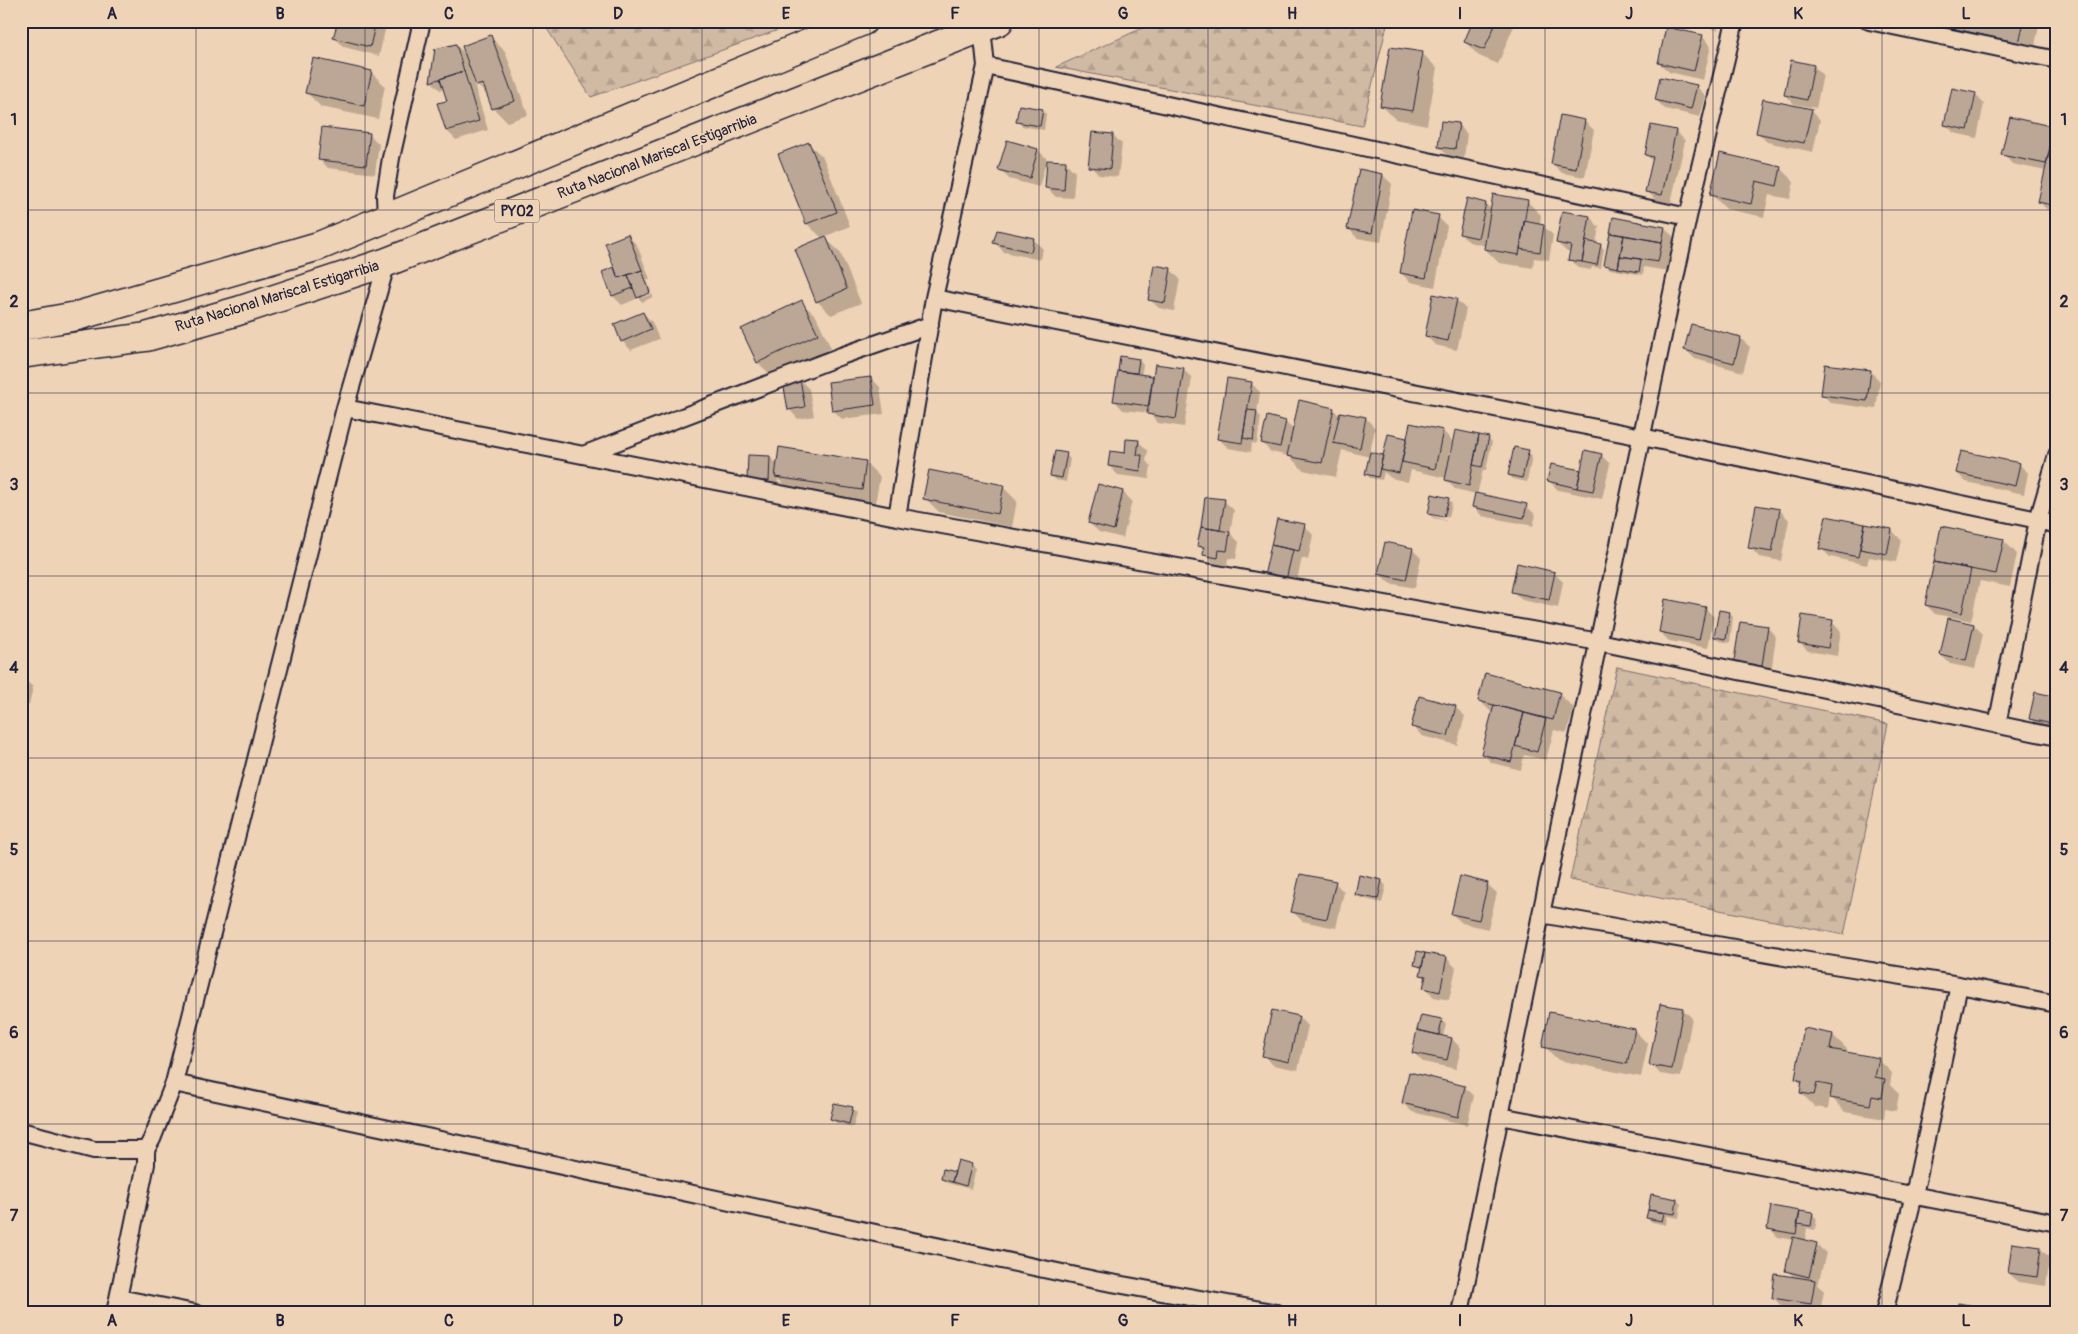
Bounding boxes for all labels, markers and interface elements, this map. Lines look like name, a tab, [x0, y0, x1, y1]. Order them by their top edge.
text: A	[107, 4, 118, 24]
text: B	[275, 4, 285, 24]
text: C	[444, 4, 454, 24]
text: D	[613, 4, 623, 24]
text: E	[782, 4, 791, 24]
text: F	[950, 4, 960, 24]
text: G	[1118, 4, 1129, 24]
text: H	[1287, 4, 1297, 24]
text: I	[1458, 4, 1462, 24]
text: J	[1625, 4, 1633, 24]
text: K	[1793, 4, 1803, 24]
text: L	[1961, 4, 1971, 24]
text: 1	[11, 110, 17, 130]
street label: Ruta Nacional Mariscal Estigarribia	[555, 110, 760, 203]
text: 1	[2061, 110, 2067, 130]
road number: PY02	[494, 200, 540, 222]
street label: Ruta Nacional Mariscal Estigarribia	[173, 256, 381, 337]
text: 2	[10, 292, 19, 312]
text: 2	[2060, 292, 2069, 312]
text: 3	[10, 475, 19, 495]
text: 3	[2060, 475, 2069, 495]
text: 4	[9, 658, 19, 678]
text: 4	[2059, 658, 2069, 678]
text: 5	[10, 840, 19, 860]
text: 5	[2060, 840, 2069, 860]
text: 6	[9, 1023, 19, 1043]
text: 6	[2059, 1023, 2069, 1043]
text: 7	[10, 1206, 19, 1226]
text: 7	[2060, 1206, 2069, 1226]
text: A	[107, 1311, 118, 1331]
text: B	[275, 1311, 285, 1331]
text: C	[444, 1311, 454, 1331]
text: D	[613, 1311, 623, 1331]
text: E	[782, 1311, 791, 1331]
text: F	[950, 1311, 960, 1331]
text: G	[1118, 1311, 1129, 1331]
text: H	[1287, 1311, 1297, 1331]
text: I	[1458, 1311, 1462, 1331]
text: J	[1625, 1311, 1633, 1331]
text: K	[1793, 1311, 1803, 1331]
text: L	[1961, 1311, 1971, 1331]

